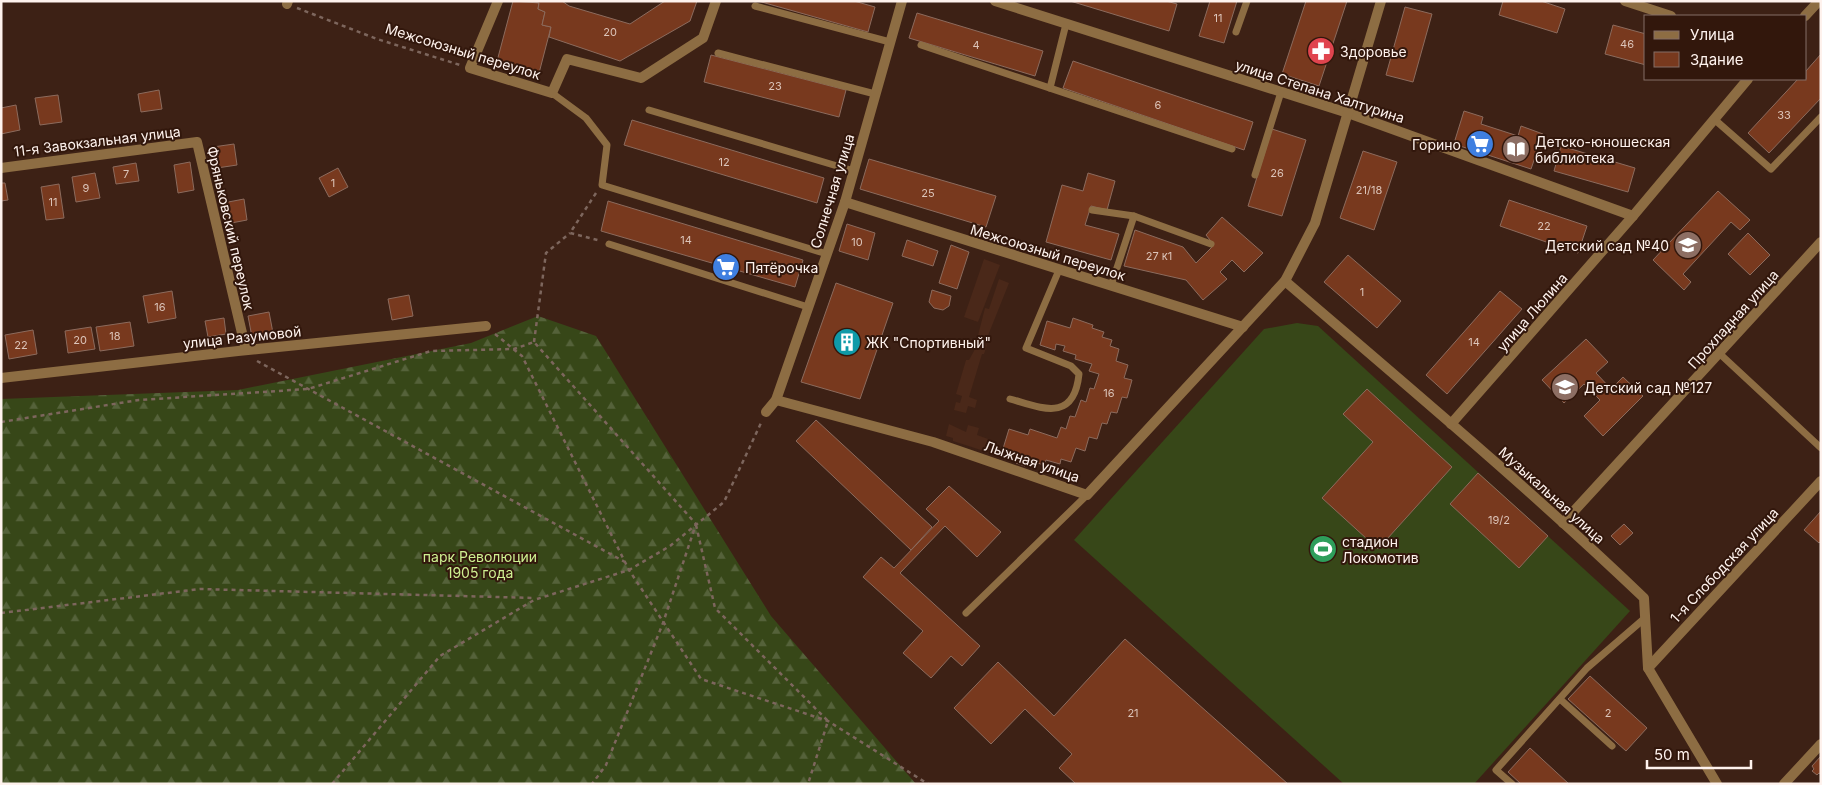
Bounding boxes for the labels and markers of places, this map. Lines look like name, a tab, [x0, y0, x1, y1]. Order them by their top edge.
pharmacy icon: Здоровье	[1306, 36, 1336, 66]
place label: Здоровье	[1340, 43, 1407, 60]
supermarket icon: Горино	[1465, 129, 1495, 159]
place label: Детско-юношеская библиотека	[1535, 133, 1670, 166]
library icon: Детско-юношеская библиотека	[1501, 134, 1531, 164]
place label: Горино	[1412, 136, 1461, 153]
school or university icon: Детский сад №40	[1673, 230, 1703, 260]
place label: Детский сад №40	[1545, 237, 1669, 254]
supermarket icon: Пятёрочка	[711, 252, 741, 282]
place label: Пятёрочка	[745, 259, 818, 276]
building icon: ЖК "Спортивный"	[832, 327, 862, 357]
place label: ЖК "Спортивный"	[866, 334, 991, 351]
school or university icon: Детский сад №127	[1550, 372, 1580, 402]
place label: Детский сад №127	[1584, 379, 1712, 396]
place label: стадион Локомотив	[1342, 533, 1419, 566]
sports icon: стадион Локомотив	[1308, 534, 1338, 564]

